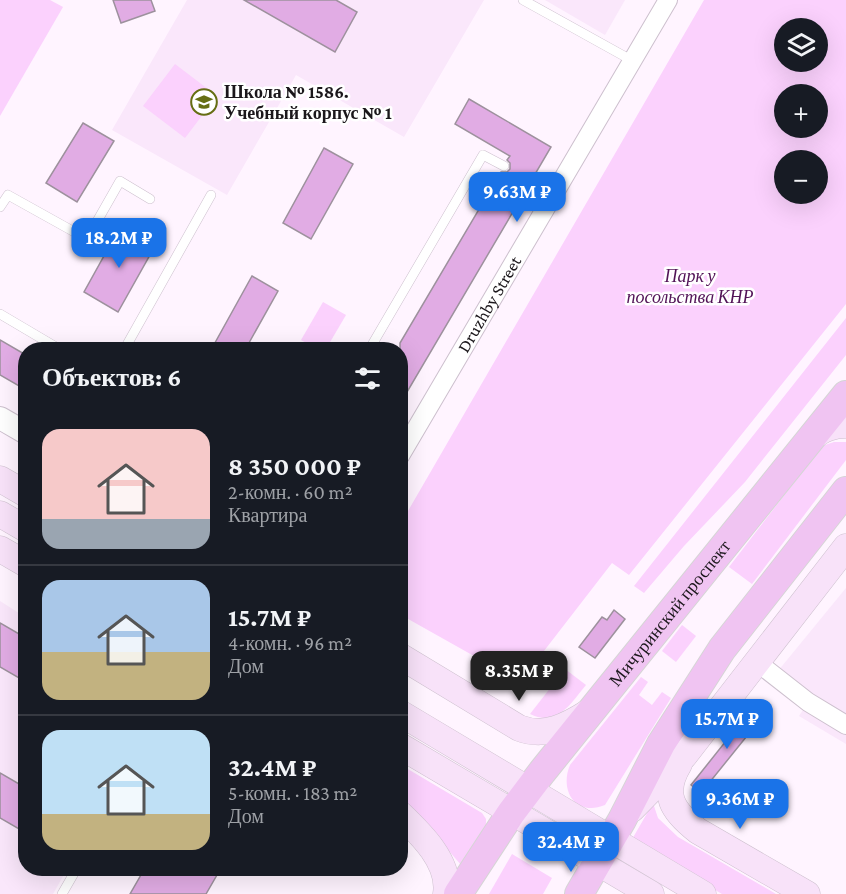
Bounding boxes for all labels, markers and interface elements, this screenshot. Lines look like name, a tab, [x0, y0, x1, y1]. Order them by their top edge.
map controls	[774, 18, 828, 204]
button: layers	[774, 18, 828, 72]
place label: Школа № 1586. Учебный корпус № 1	[224, 82, 392, 123]
button: +	[774, 84, 828, 138]
school or university icon: Школа № 1586. Учебный корпус № 1	[189, 87, 219, 117]
button: −	[774, 150, 828, 204]
pin: 9.63M ₽	[462, 172, 572, 223]
text: 9.63M ₽	[483, 180, 551, 202]
pin: 18.2M ₽	[64, 218, 174, 269]
text: 18.2M ₽	[85, 226, 153, 248]
street label: Druzhby Street	[453, 252, 526, 356]
park label: Парк у посольства КНР	[626, 266, 754, 307]
icon: filters	[351, 362, 384, 395]
text: Объектов: 6	[42, 363, 182, 392]
text: 8 350 000 ₽	[228, 452, 361, 481]
icon: home	[90, 453, 162, 525]
text: 2-комн. · 60 m²	[228, 481, 352, 503]
text: Квартира	[228, 504, 307, 526]
street label: Мичуринский проспект	[605, 536, 735, 690]
text: 15.7M ₽	[228, 603, 311, 632]
icon: home	[90, 604, 162, 676]
text: 4-комн. · 96 m²	[228, 632, 352, 654]
pin: 8.35M ₽	[464, 651, 574, 702]
text: Дом	[228, 655, 264, 677]
text: 8.35M ₽	[484, 659, 554, 681]
pin: 15.7M ₽	[672, 699, 782, 750]
text: 15.7M ₽	[695, 707, 759, 729]
text: 32.4M ₽	[228, 753, 317, 782]
icon: home	[90, 754, 162, 826]
pin: 9.36M ₽	[685, 779, 795, 830]
text: 5-комн. · 183 m²	[228, 782, 357, 804]
text: 9.36M ₽	[705, 787, 775, 809]
text: Дом	[228, 805, 264, 827]
pin: 32.4M ₽	[516, 822, 626, 873]
text: 32.4M ₽	[537, 830, 605, 852]

